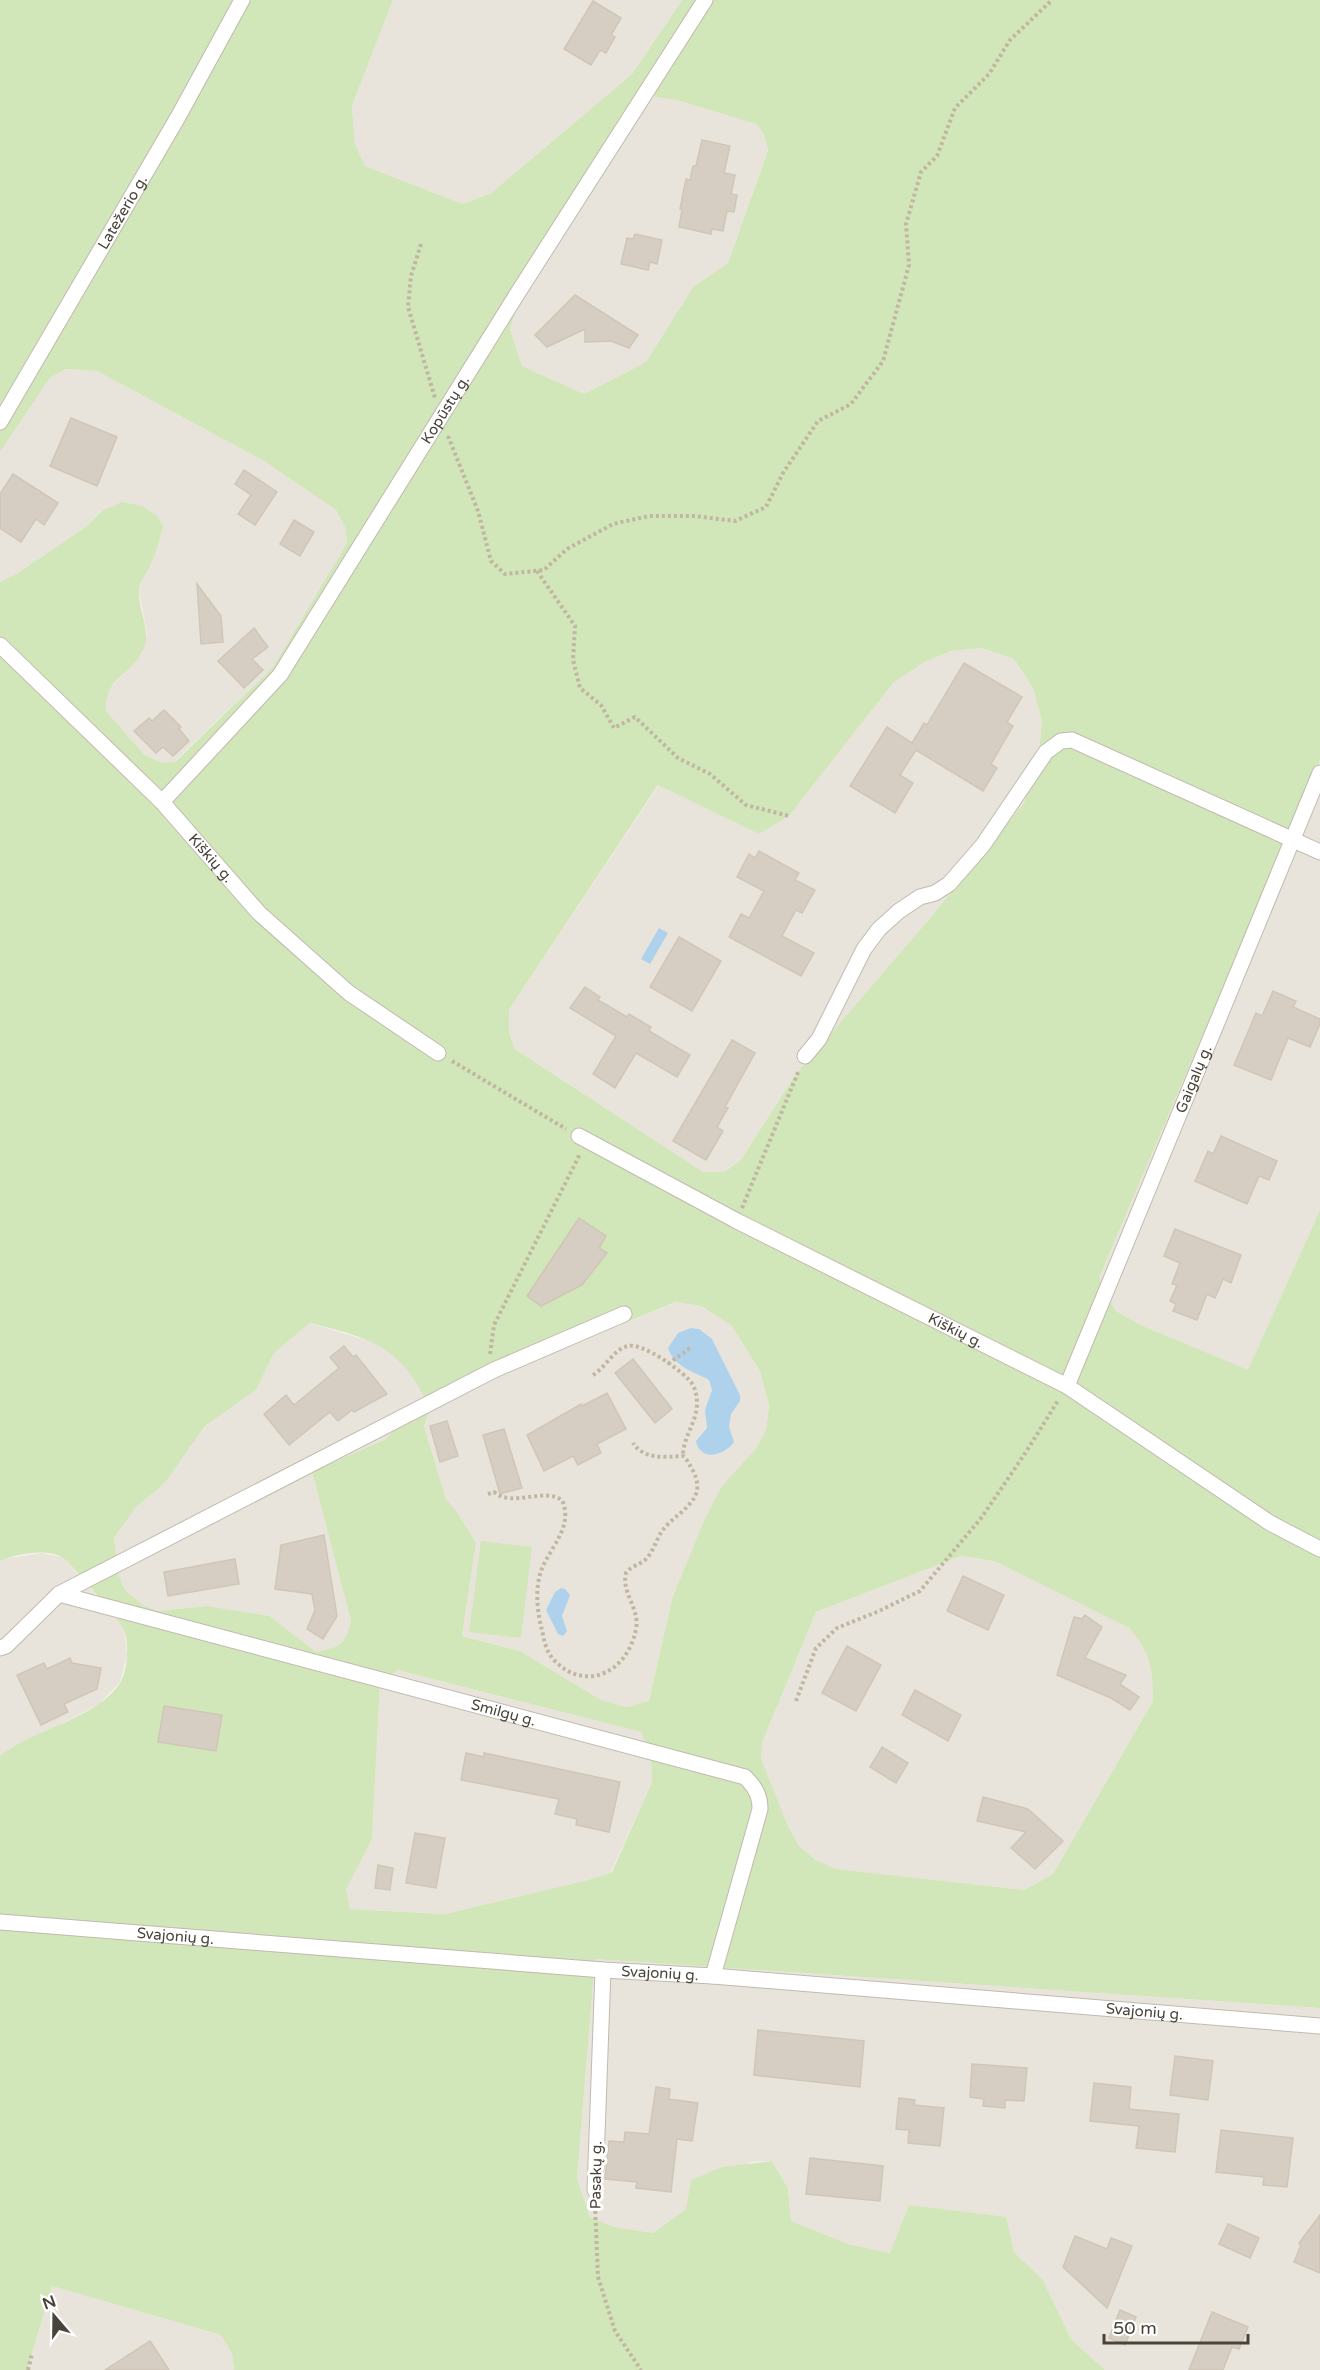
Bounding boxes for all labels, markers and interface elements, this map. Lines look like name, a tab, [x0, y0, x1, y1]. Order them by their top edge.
street label: Latežerio g.	[94, 172, 151, 252]
street label: Kopūstų g.	[417, 372, 473, 447]
street label: Kiškių g.	[185, 830, 237, 886]
street label: Gaigalų g.	[1172, 1043, 1216, 1116]
street label: Kiškių g.	[925, 1309, 986, 1352]
street label: Smilgų g.	[469, 1695, 538, 1730]
street label: Svajonių g.	[136, 1924, 215, 1948]
street label: Svajonių g.	[621, 1962, 699, 1984]
street label: Svajonių g.	[1105, 1999, 1184, 2024]
street label: Pasakų g.	[586, 2141, 606, 2209]
north arrow	[24, 2286, 84, 2346]
text: N	[40, 2291, 59, 2314]
scale bar	[1104, 2307, 1248, 2345]
text: 50 m	[1113, 2317, 1157, 2339]

